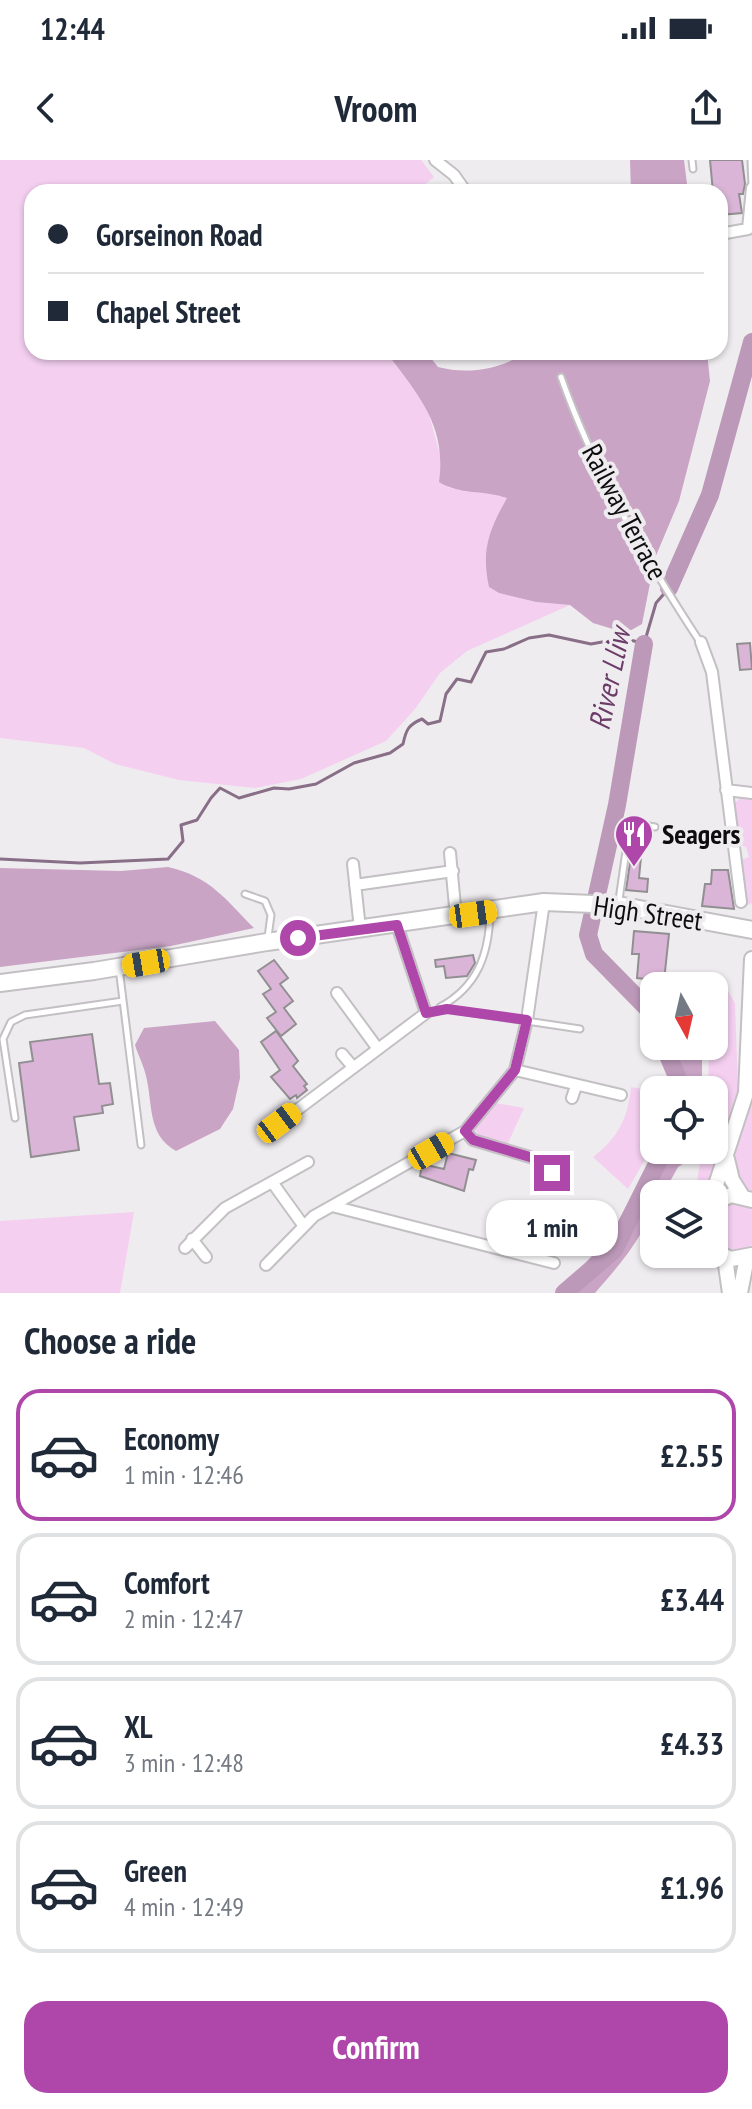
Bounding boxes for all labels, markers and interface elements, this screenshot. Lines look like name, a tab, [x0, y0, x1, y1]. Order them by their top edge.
text: 12:44	[40, 9, 105, 48]
text: Vroom	[335, 85, 417, 132]
icon: back	[24, 86, 68, 130]
icon: share	[684, 86, 728, 130]
text: Gorseinon Road	[96, 215, 263, 254]
text: Chapel Street	[96, 292, 240, 331]
street label: Railway Terrace	[574, 437, 677, 586]
water label: River Lliw	[579, 620, 639, 733]
restaurant icon: Seagers	[613, 813, 655, 868]
place label: Seagers	[662, 815, 740, 852]
street label: High Street	[591, 887, 705, 938]
car	[448, 899, 498, 929]
route start	[280, 920, 316, 956]
car	[120, 947, 172, 979]
north arrow	[640, 972, 728, 1060]
map controls	[640, 972, 728, 1268]
button: locate	[640, 1076, 728, 1164]
car	[253, 1099, 305, 1147]
car	[404, 1129, 458, 1173]
route end	[534, 1155, 570, 1191]
button: layers	[640, 1180, 728, 1268]
callout: 1 min	[486, 1201, 618, 1257]
text: 1 min	[526, 1211, 578, 1244]
text: Choose a ride	[24, 1317, 196, 1364]
icon: car	[28, 1419, 100, 1491]
text: Economy	[124, 1419, 219, 1458]
text: £2.55	[660, 1436, 724, 1475]
text: 1 min · 12:46	[124, 1458, 244, 1491]
icon: car	[28, 1563, 100, 1635]
text: Comfort	[124, 1563, 210, 1602]
text: £3.44	[660, 1580, 724, 1619]
text: 2 min · 12:47	[124, 1602, 244, 1635]
icon: car	[28, 1707, 100, 1779]
text: XL	[124, 1707, 153, 1746]
text: £4.33	[660, 1724, 724, 1763]
text: 3 min · 12:48	[124, 1746, 244, 1779]
icon: car	[28, 1851, 100, 1923]
text: Green	[124, 1851, 187, 1890]
text: £1.96	[660, 1868, 724, 1907]
text: 4 min · 12:49	[124, 1890, 244, 1923]
button: Confirm	[24, 2001, 728, 2093]

